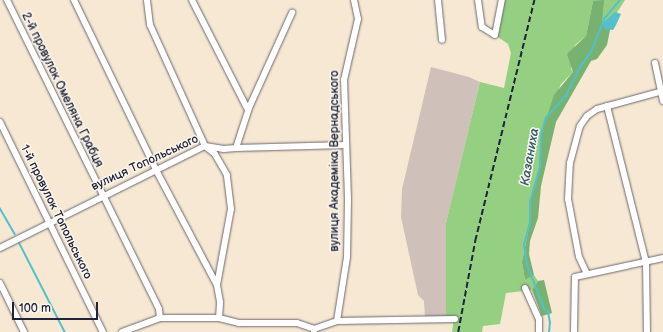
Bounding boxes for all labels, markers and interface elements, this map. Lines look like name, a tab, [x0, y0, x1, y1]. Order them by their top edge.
street label: 2-й провулок Омеляна Грабця	[18, 10, 106, 170]
street label: вулиця Академіка Вернадського	[328, 70, 342, 252]
water label: Казаниха	[517, 127, 543, 187]
street label: вулиця Топольського	[89, 132, 201, 194]
street label: 1-й провулок Топольського	[17, 142, 95, 282]
scale bar	[14, 294, 100, 320]
text: 100 m	[19, 301, 51, 316]

